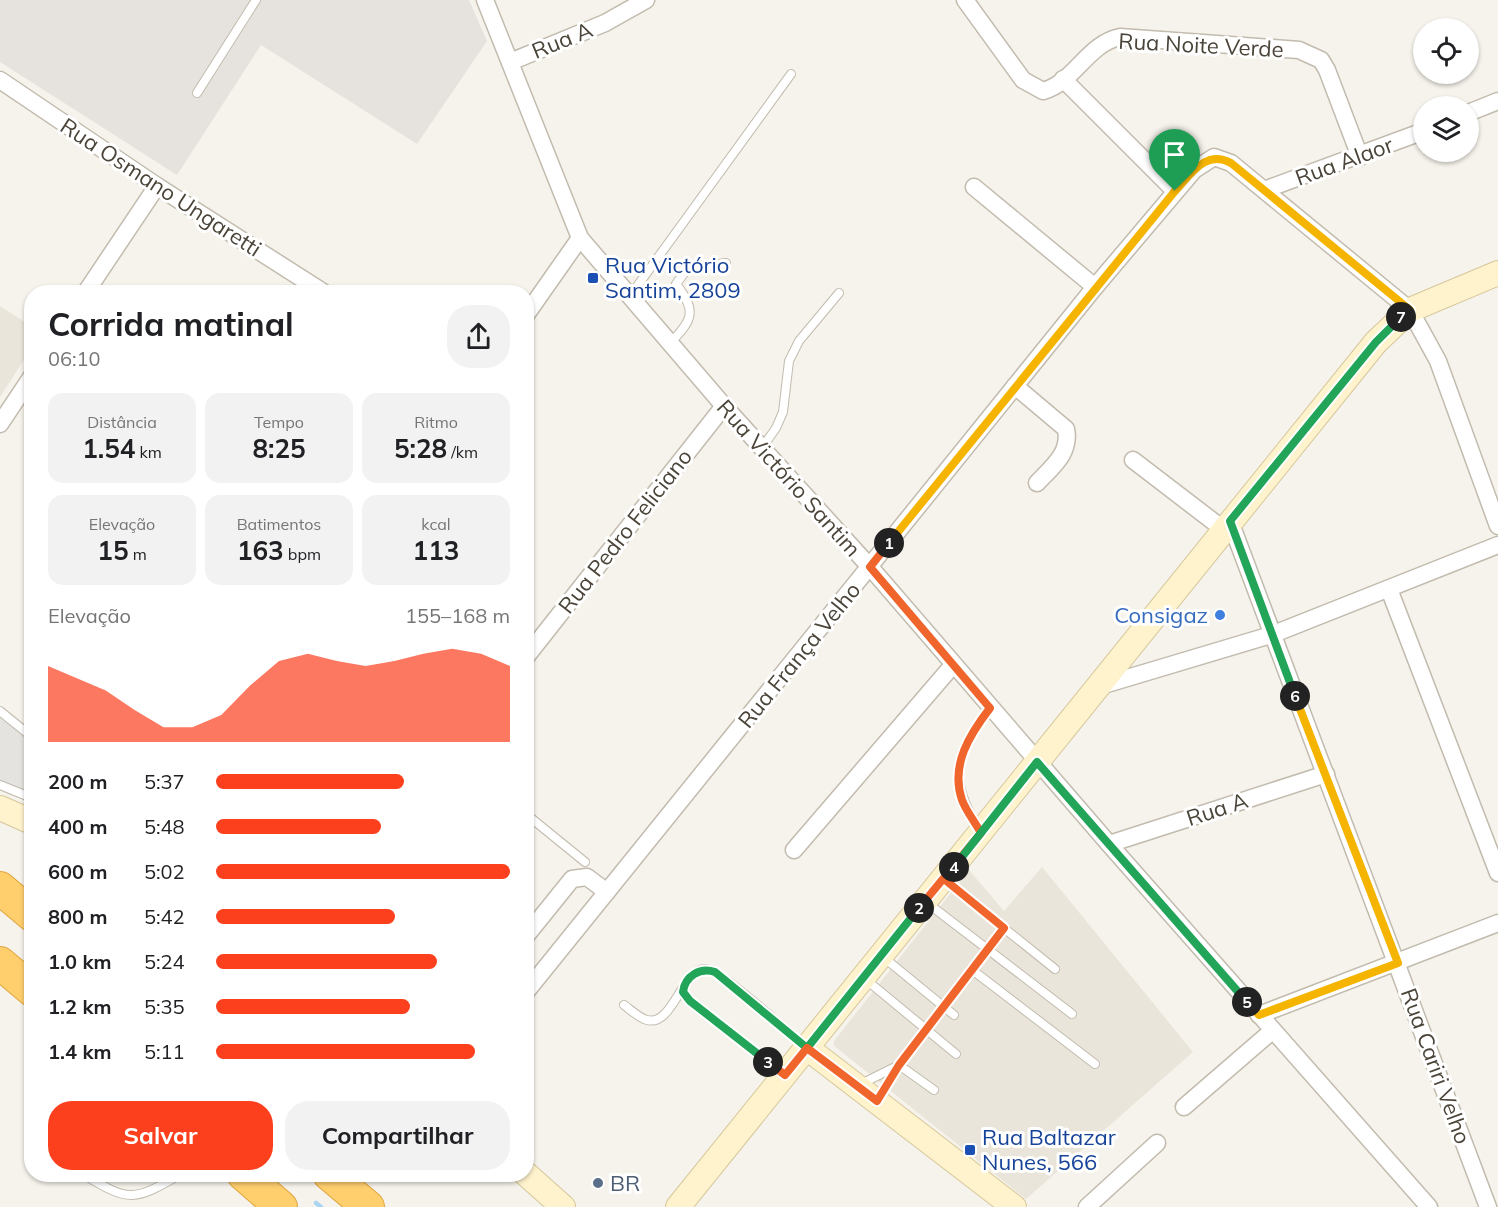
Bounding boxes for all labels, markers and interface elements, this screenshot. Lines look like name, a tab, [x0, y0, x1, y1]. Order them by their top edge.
street label: Rua A	[528, 15, 596, 65]
map controls	[1413, 18, 1479, 162]
button: locate	[1413, 18, 1479, 84]
street label: Rua Noite Verde	[1118, 27, 1284, 63]
button: layers	[1413, 96, 1479, 162]
street label: Rua Osmano Ungaretti	[55, 112, 267, 262]
pin	[1149, 129, 1200, 191]
street label: Rua Alaor	[1291, 130, 1397, 192]
icon: arrive	[1158, 138, 1191, 171]
place label: Rua Victório Santim, 2809	[605, 251, 741, 304]
marker: Rua Victório Santim, 2809	[586, 271, 600, 285]
pin: 7	[1386, 302, 1416, 332]
text: Corrida matinal	[48, 303, 294, 344]
button: share	[447, 305, 510, 368]
text: 7	[1396, 307, 1406, 327]
text: 06:10	[48, 346, 101, 371]
street label: Rua Victório Santim	[711, 394, 867, 562]
text: Distância	[87, 412, 157, 432]
text: Tempo	[254, 412, 304, 432]
text: Ritmo	[414, 412, 458, 432]
text: 1.54	[82, 432, 135, 465]
text: 8:25	[252, 432, 306, 465]
text: 5:28	[394, 432, 447, 465]
text: km	[135, 442, 162, 462]
text: /km	[447, 442, 478, 462]
street label: Rua Pedro Feliciano	[552, 443, 698, 619]
text: Elevação	[89, 514, 155, 534]
text: Batimentos	[237, 514, 321, 534]
text: kcal	[421, 514, 451, 534]
pin: 1	[874, 528, 904, 558]
text: 1	[884, 533, 894, 553]
text: 15	[97, 534, 128, 567]
text: 163	[237, 534, 284, 567]
text: 113	[413, 534, 459, 567]
text: m	[128, 544, 147, 564]
text: bpm	[284, 544, 321, 564]
street label: Rua França Velho	[732, 576, 866, 734]
place label: Consigaz	[1114, 601, 1208, 629]
text: Elevação	[48, 603, 131, 628]
text: 155–168 m	[405, 603, 510, 628]
marker: Consigaz	[1213, 608, 1227, 622]
pin: 6	[1280, 681, 1310, 711]
text: 6	[1290, 686, 1300, 706]
text: 200 m	[48, 769, 107, 794]
text: 5:37	[144, 769, 185, 794]
street label: Rua A	[1183, 786, 1251, 832]
text: 400 m	[48, 814, 107, 839]
text: 5:48	[144, 814, 185, 839]
pin: 4	[939, 852, 969, 882]
text: 4	[949, 857, 959, 877]
text: 600 m	[48, 859, 107, 884]
text: 5:02	[144, 859, 185, 884]
pin: 2	[904, 893, 934, 923]
text: 2	[914, 898, 924, 918]
text: 800 m	[48, 904, 107, 929]
text: 5:42	[144, 904, 185, 929]
text: 1.0 km	[48, 949, 111, 974]
text: 5:24	[144, 949, 185, 974]
street label: Rua Cariri Velho	[1395, 984, 1477, 1148]
pin: 5	[1232, 987, 1262, 1017]
text: 5	[1242, 992, 1252, 1012]
text: 1.2 km	[48, 994, 111, 1019]
text: 5:35	[144, 994, 185, 1019]
text: 1.4 km	[48, 1039, 111, 1064]
text: 5:11	[144, 1039, 185, 1064]
pin: 3	[753, 1047, 783, 1077]
text: 3	[763, 1052, 773, 1072]
button: Salvar	[48, 1101, 273, 1170]
button: Compartilhar	[285, 1101, 510, 1170]
place label: Rua Baltazar Nunes, 566	[982, 1123, 1116, 1176]
marker: Rua Baltazar Nunes, 566	[963, 1143, 977, 1157]
place label: BR	[610, 1169, 640, 1197]
marker: BR	[591, 1176, 605, 1190]

